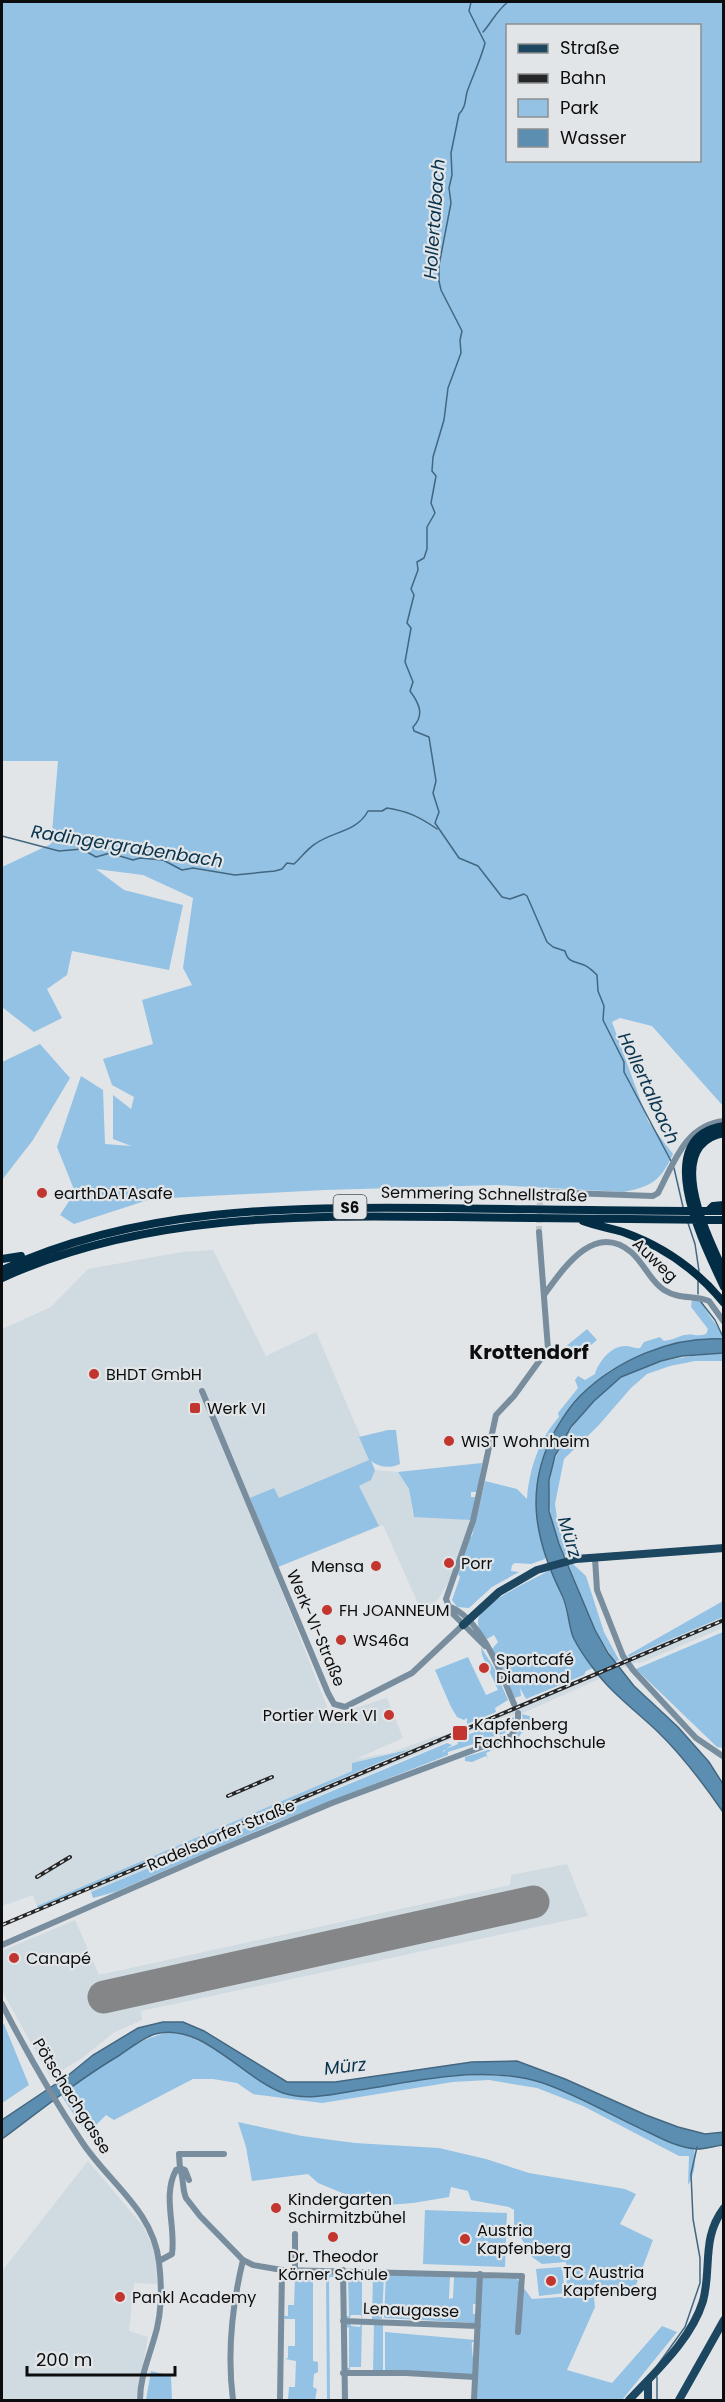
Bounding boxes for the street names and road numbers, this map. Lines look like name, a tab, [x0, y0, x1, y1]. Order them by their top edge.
street label: Semmering Schnellstraße	[381, 1181, 588, 1207]
road number: S6	[334, 1195, 366, 1219]
street label: Auweg	[627, 1233, 683, 1287]
street label: Werk-VI-Straße	[281, 1566, 351, 1690]
street label: Radelsdorfer Straße	[143, 1793, 299, 1877]
street label: Pötschachgasse	[27, 2034, 117, 2158]
street label: Lenaugasse	[362, 2297, 460, 2323]

